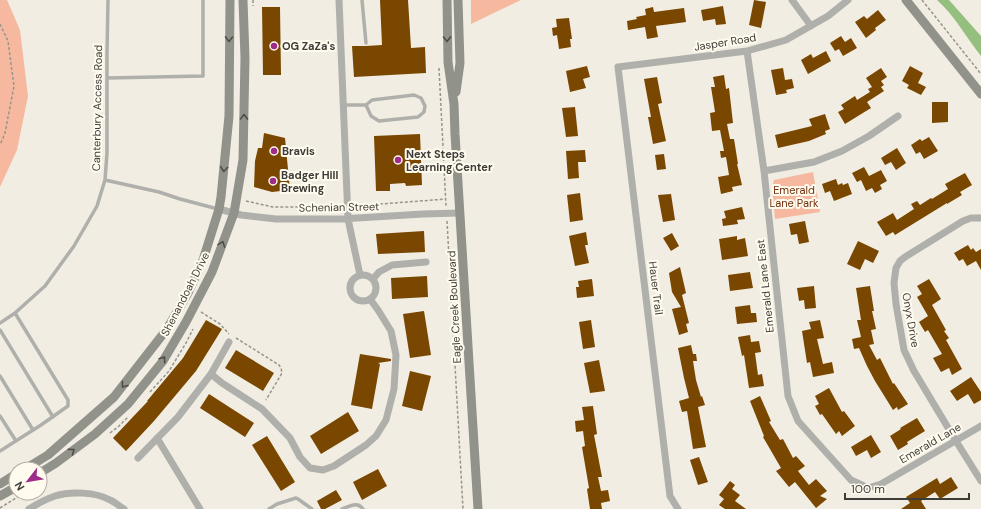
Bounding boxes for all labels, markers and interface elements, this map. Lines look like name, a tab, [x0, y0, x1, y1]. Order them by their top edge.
street label: Jasper Road	[693, 30, 757, 54]
one-way arrow	[225, 36, 233, 42]
one-way arrow	[443, 36, 452, 42]
place label: OG ZaZa's	[282, 39, 336, 53]
marker: OG ZaZa's	[269, 41, 279, 51]
street label: Canterbury Access Road	[89, 45, 105, 171]
one-way arrow	[240, 114, 248, 120]
place label: Bravis	[282, 144, 315, 158]
marker: Bravis	[269, 146, 279, 156]
place label: Next Steps Learning Center	[406, 147, 493, 174]
marker: Next Steps Learning Center	[393, 155, 403, 165]
one-way arrow	[219, 166, 228, 172]
place label: Badger Hill Brewing	[281, 168, 339, 195]
marker: Badger Hill Brewing	[268, 176, 278, 186]
park label: Emerald Lane Park	[770, 183, 819, 210]
street label: Schenian Street	[299, 199, 379, 215]
street label: Emerald Lane East	[753, 239, 777, 333]
one-way arrow	[218, 240, 226, 247]
street label: Shenandoah Drive	[158, 250, 212, 338]
street label: Eagle Creek Boulevard	[444, 250, 464, 364]
street label: Hauer Trail	[646, 260, 666, 316]
street label: Onyx Drive	[899, 292, 923, 348]
one-way arrow	[159, 356, 166, 363]
one-way arrow	[122, 380, 129, 387]
street label: Emerald Lane	[897, 420, 963, 466]
one-way arrow	[68, 449, 75, 456]
north arrow	[8, 461, 48, 501]
scale bar	[845, 475, 969, 501]
text: N	[11, 479, 27, 493]
text: 100 m	[851, 481, 885, 497]

